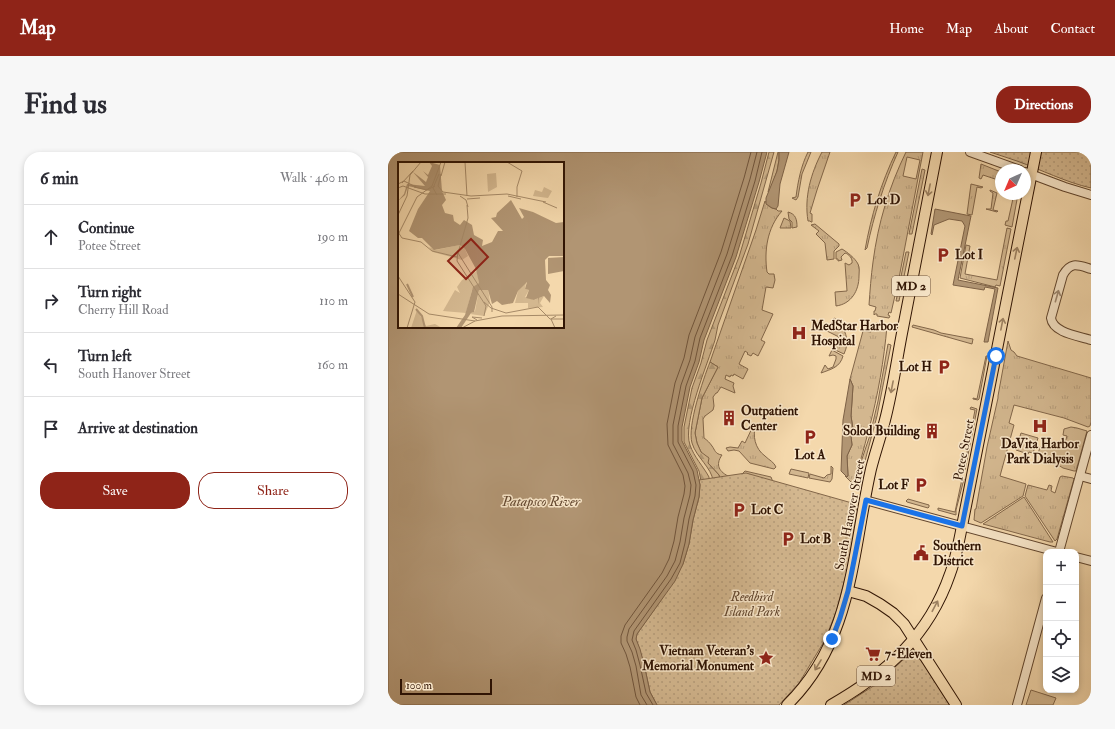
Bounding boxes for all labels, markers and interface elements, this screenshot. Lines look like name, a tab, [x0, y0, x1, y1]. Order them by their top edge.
text: Map	[20, 16, 56, 40]
text: Home	[889, 20, 924, 37]
text: Map	[946, 20, 972, 37]
text: About	[994, 20, 1028, 37]
text: Contact	[1050, 20, 1095, 37]
button: Directions	[996, 86, 1091, 123]
text: Find us	[24, 87, 107, 122]
inset map	[398, 162, 564, 328]
north arrow	[995, 164, 1031, 200]
text: 6 min	[40, 168, 79, 189]
text: Walk · 460 m	[280, 170, 348, 186]
one-way arrow	[925, 183, 933, 196]
parking icon: Lot D	[846, 191, 864, 209]
place label: Lot D	[867, 192, 901, 208]
text: Continue	[78, 219, 134, 238]
icon: ahead	[40, 226, 62, 248]
text: 190 m	[317, 229, 348, 245]
text: Potee Street	[78, 238, 141, 254]
parking icon: Lot I	[934, 246, 952, 264]
one-way arrow	[1012, 246, 1020, 259]
place label: Lot I	[955, 247, 984, 263]
road number: MD 2	[892, 276, 930, 296]
text: Turn right	[78, 283, 141, 302]
icon: right	[40, 290, 62, 312]
one-way arrow	[1054, 290, 1061, 303]
text: 110 m	[319, 293, 348, 309]
text: Cherry Hill Road	[78, 302, 169, 318]
one-way arrow	[998, 317, 1006, 330]
place label: MedStar Harbor Hospital	[810, 318, 899, 350]
hospital icon: MedStar Harbor Hospital	[790, 324, 808, 342]
text: Turn left	[78, 347, 132, 366]
route start	[987, 347, 1005, 365]
icon: left	[40, 354, 62, 376]
text: 160 m	[317, 357, 348, 373]
parking icon: Lot H	[935, 358, 953, 376]
place label: Lot H	[899, 359, 932, 375]
text: South Hanover Street	[78, 366, 191, 382]
one-way arrow	[887, 380, 895, 393]
place label: Outpatient Center	[741, 403, 799, 434]
building icon: Outpatient Center	[720, 409, 738, 427]
hospital icon: DaVita Harbor Park Dialysis	[1031, 417, 1049, 435]
icon: arrive	[40, 418, 62, 440]
street label: Potee Street	[950, 418, 978, 482]
text: Arrive at destination	[78, 419, 198, 438]
building icon: Solod Building	[923, 422, 941, 440]
place label: Solod Building	[843, 423, 921, 440]
parking icon: Lot A	[801, 428, 819, 446]
place label: DaVita Harbor Park Dialysis	[1001, 436, 1080, 468]
place label: Lot A	[795, 447, 826, 463]
street label: South Hanover Street	[831, 458, 869, 572]
button: Save	[40, 472, 190, 509]
button: Share	[198, 472, 348, 509]
parking icon: Lot F	[912, 476, 930, 494]
place label: Lot F	[878, 477, 910, 493]
water label: Patapsco River	[501, 493, 581, 510]
parking icon: Lot C	[730, 501, 748, 519]
place label: Lot C	[751, 502, 783, 518]
parking icon: Lot B	[779, 530, 797, 548]
place label: Lot B	[800, 531, 831, 547]
place label: Southern District	[933, 538, 981, 569]
public building icon: Southern District	[912, 544, 930, 562]
map controls	[1043, 549, 1079, 693]
button: +	[1043, 549, 1079, 585]
button: −	[1043, 585, 1079, 621]
park label: Reedbird Island Park	[723, 589, 780, 620]
one-way arrow	[932, 600, 939, 612]
button: locate	[1043, 621, 1079, 657]
route end	[823, 630, 841, 648]
place label: Vietnam Veteran's Memorial Monument	[641, 643, 755, 674]
supermarket icon: 7-Eleven	[864, 645, 882, 663]
place label: 7-Eleven	[885, 646, 932, 662]
place icon: Vietnam Veteran's Memorial Monument	[757, 649, 775, 667]
button: layers	[1043, 657, 1079, 693]
one-way arrow	[814, 659, 822, 670]
road number: MD 2	[857, 666, 895, 686]
scale bar	[400, 677, 492, 696]
text: 100 m	[406, 679, 432, 692]

